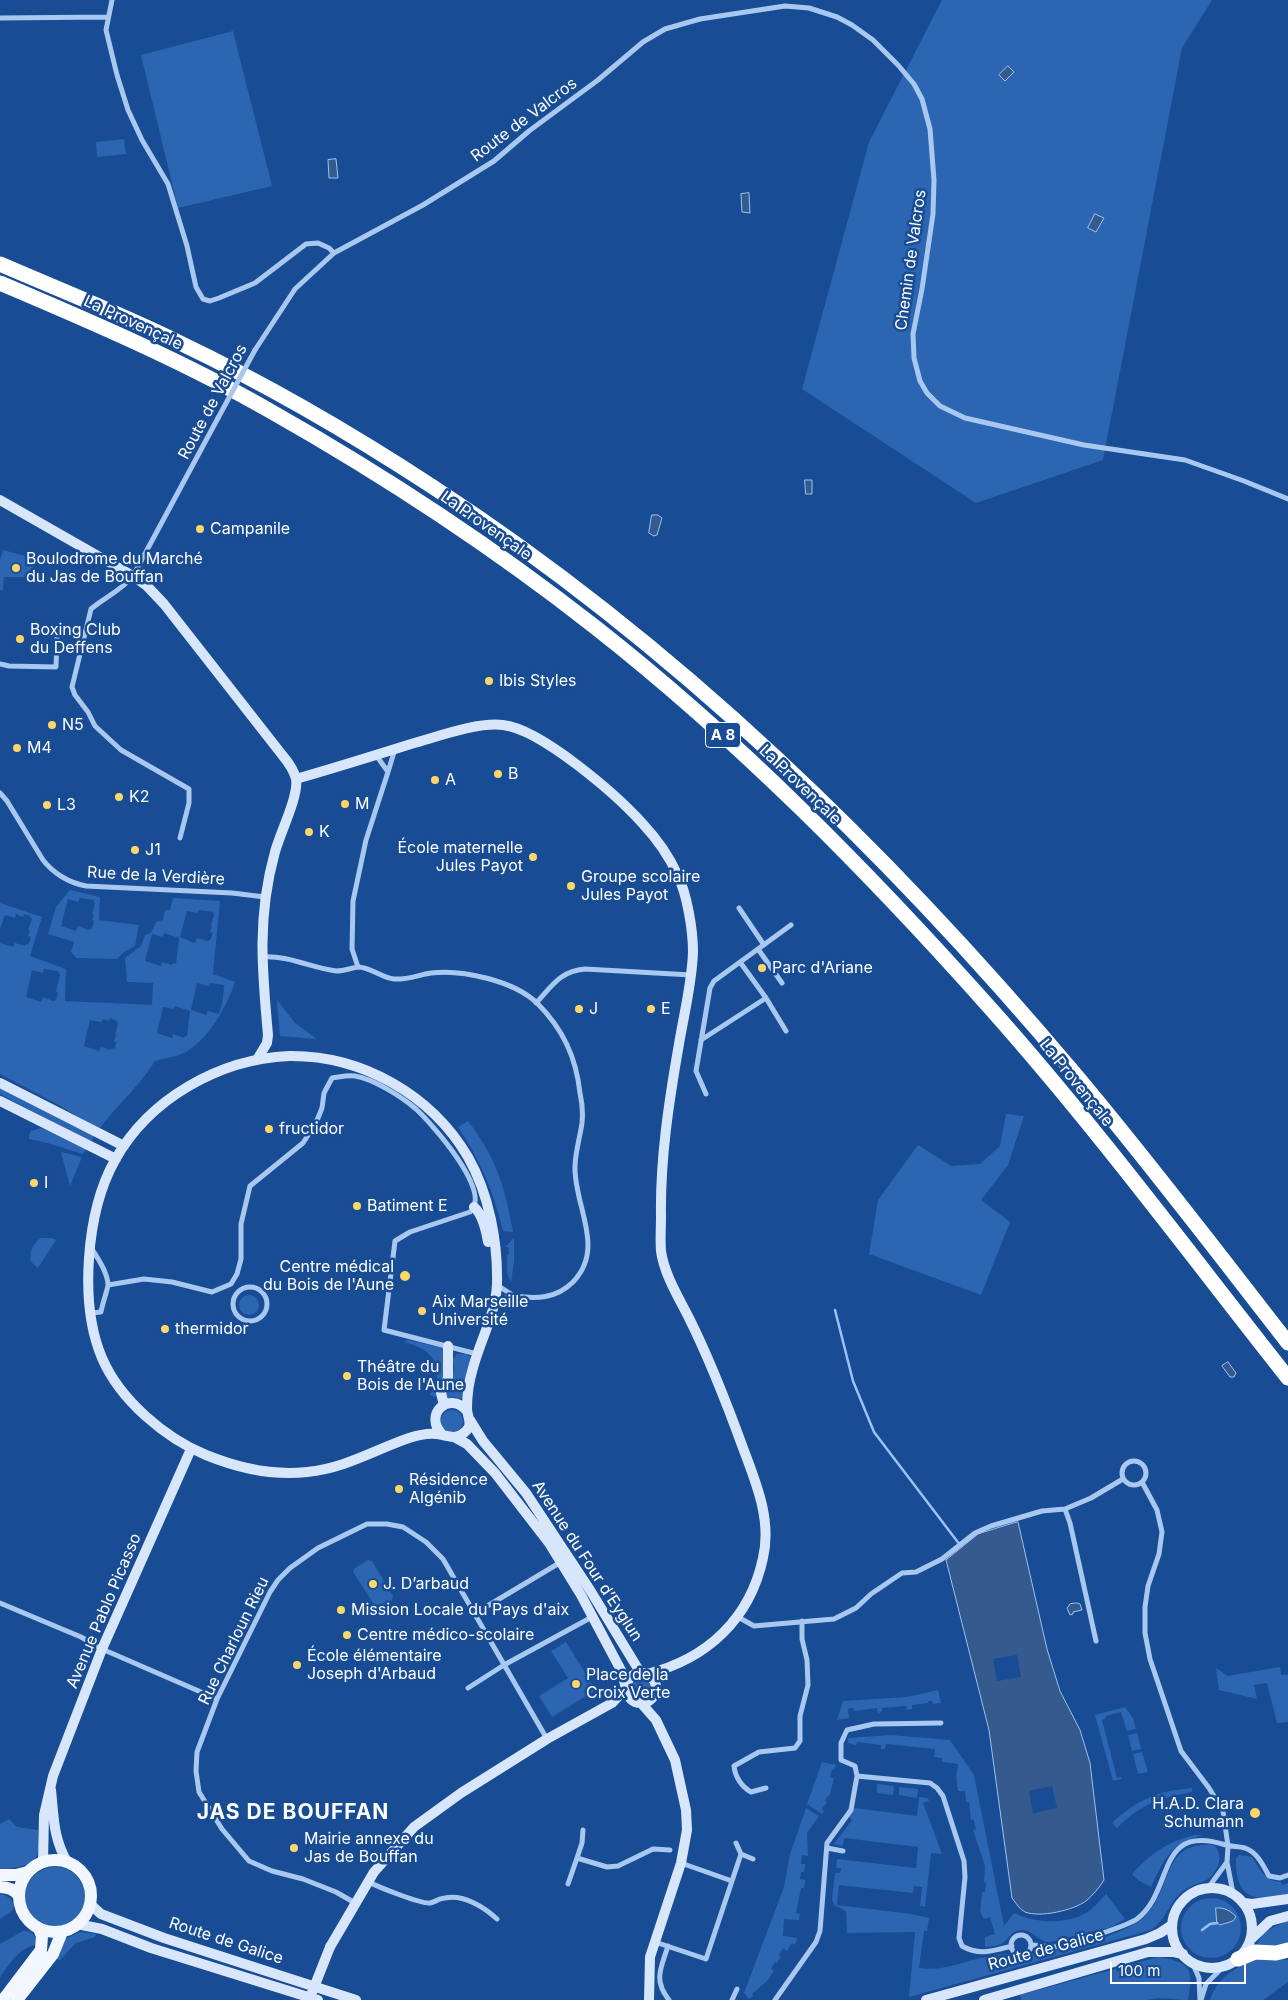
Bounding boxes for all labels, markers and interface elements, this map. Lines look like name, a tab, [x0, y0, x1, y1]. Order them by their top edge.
street label: Route de Valcros	[467, 74, 581, 166]
street label: Chemin de Valcros	[892, 188, 930, 332]
street label: La Provençale	[81, 292, 185, 354]
street label: Route de Valcros	[175, 341, 251, 463]
street label: La Provençale	[437, 488, 535, 564]
place label: Campanile	[210, 519, 290, 539]
marker: Campanile	[194, 523, 206, 535]
place label: Boulodrome du Marché du Jas de Bouffan	[26, 549, 203, 587]
marker: Boulodrome du Marché du Jas de Bouffan	[10, 562, 22, 574]
place label: Boxing Club du Deffens	[30, 620, 121, 658]
marker: Boxing Club du Deffens	[14, 633, 26, 645]
place label: Ibis Styles	[499, 671, 576, 691]
marker: Ibis Styles	[483, 675, 495, 687]
place label: N5	[62, 715, 84, 735]
marker: N5	[46, 719, 58, 731]
road number: A 8	[706, 722, 740, 748]
place label: M4	[27, 738, 52, 758]
street label: La Provençale	[755, 741, 845, 829]
marker: M4	[11, 742, 23, 754]
place label: B	[508, 764, 518, 784]
marker: B	[492, 768, 504, 780]
place label: A	[445, 770, 456, 790]
marker: A	[429, 774, 441, 786]
place label: K2	[129, 787, 150, 807]
marker: K2	[113, 791, 125, 803]
place label: M	[355, 794, 369, 814]
place label: L3	[57, 795, 76, 815]
marker: M	[339, 798, 351, 810]
marker: L3	[41, 799, 53, 811]
place label: K	[319, 822, 330, 842]
marker: K	[303, 826, 315, 838]
place label: École maternelle Jules Payot	[397, 838, 523, 876]
place label: J1	[145, 840, 161, 860]
marker: J1	[129, 844, 141, 856]
marker: École maternelle Jules Payot	[527, 851, 539, 863]
street label: Rue de la Verdière	[87, 863, 225, 889]
place label: Groupe scolaire Jules Payot	[581, 867, 700, 905]
marker: Groupe scolaire Jules Payot	[565, 880, 577, 892]
place label: Parc d'Ariane	[772, 958, 873, 978]
marker: Parc d'Ariane	[756, 962, 768, 974]
place label: J	[589, 999, 598, 1019]
place label: E	[661, 999, 671, 1019]
marker: J	[573, 1003, 585, 1015]
marker: E	[645, 1003, 657, 1015]
street label: La Provençale	[1035, 1035, 1117, 1131]
place label: fructidor	[279, 1119, 344, 1139]
marker: fructidor	[263, 1123, 275, 1135]
place label: I	[44, 1173, 48, 1193]
marker: I	[28, 1177, 40, 1189]
place label: Batiment E	[367, 1196, 448, 1216]
marker: Batiment E	[351, 1200, 363, 1212]
place label: Centre médical du Bois de l'Aune	[263, 1257, 394, 1295]
marker: Centre médical du Bois de l'Aune	[398, 1269, 412, 1283]
place label: Aix Marseille Université	[432, 1292, 528, 1330]
marker: Aix Marseille Université	[416, 1305, 428, 1317]
place label: thermidor	[175, 1319, 249, 1339]
marker: thermidor	[159, 1323, 171, 1335]
place label: Théâtre du Bois de l'Aune	[357, 1357, 464, 1395]
marker: Théâtre du Bois de l'Aune	[341, 1370, 353, 1382]
place label: Résidence Algénib	[409, 1470, 488, 1508]
street label: Avenue du Four d’Eyglun	[528, 1477, 646, 1645]
marker: Résidence Algénib	[393, 1483, 405, 1495]
street label: Avenue Pablo Picasso	[63, 1531, 145, 1691]
street label: Rue Charloun Rieu	[195, 1574, 273, 1708]
place label: J. D’arbaud	[383, 1574, 469, 1594]
marker: J. D’arbaud	[367, 1578, 379, 1590]
place label: Mission Locale du Pays d'aix	[351, 1600, 569, 1620]
marker: Mission Locale du Pays d'aix	[335, 1604, 347, 1616]
place label: Centre médico-scolaire	[357, 1625, 534, 1645]
marker: Centre médico-scolaire	[341, 1629, 353, 1641]
place label: École élémentaire Joseph d'Arbaud	[307, 1646, 442, 1684]
marker: École élémentaire Joseph d'Arbaud	[291, 1659, 303, 1671]
place label: Place de la Croix Verte	[586, 1665, 670, 1703]
marker: Place de la Croix Verte	[570, 1678, 582, 1690]
place label: H.A.D. Clara Schumann	[1152, 1794, 1244, 1832]
district label: JAS DE BOUFFAN	[195, 1800, 391, 1826]
marker: H.A.D. Clara Schumann	[1248, 1806, 1262, 1820]
place label: Mairie annexe du Jas de Bouffan	[304, 1829, 434, 1867]
marker: Mairie annexe du Jas de Bouffan	[288, 1842, 300, 1854]
street label: Route de Galice	[167, 1914, 285, 1968]
street label: Route de Galice	[986, 1925, 1106, 1975]
scale bar	[1113, 1952, 1249, 1984]
text: 100 m	[1118, 1961, 1160, 1980]

